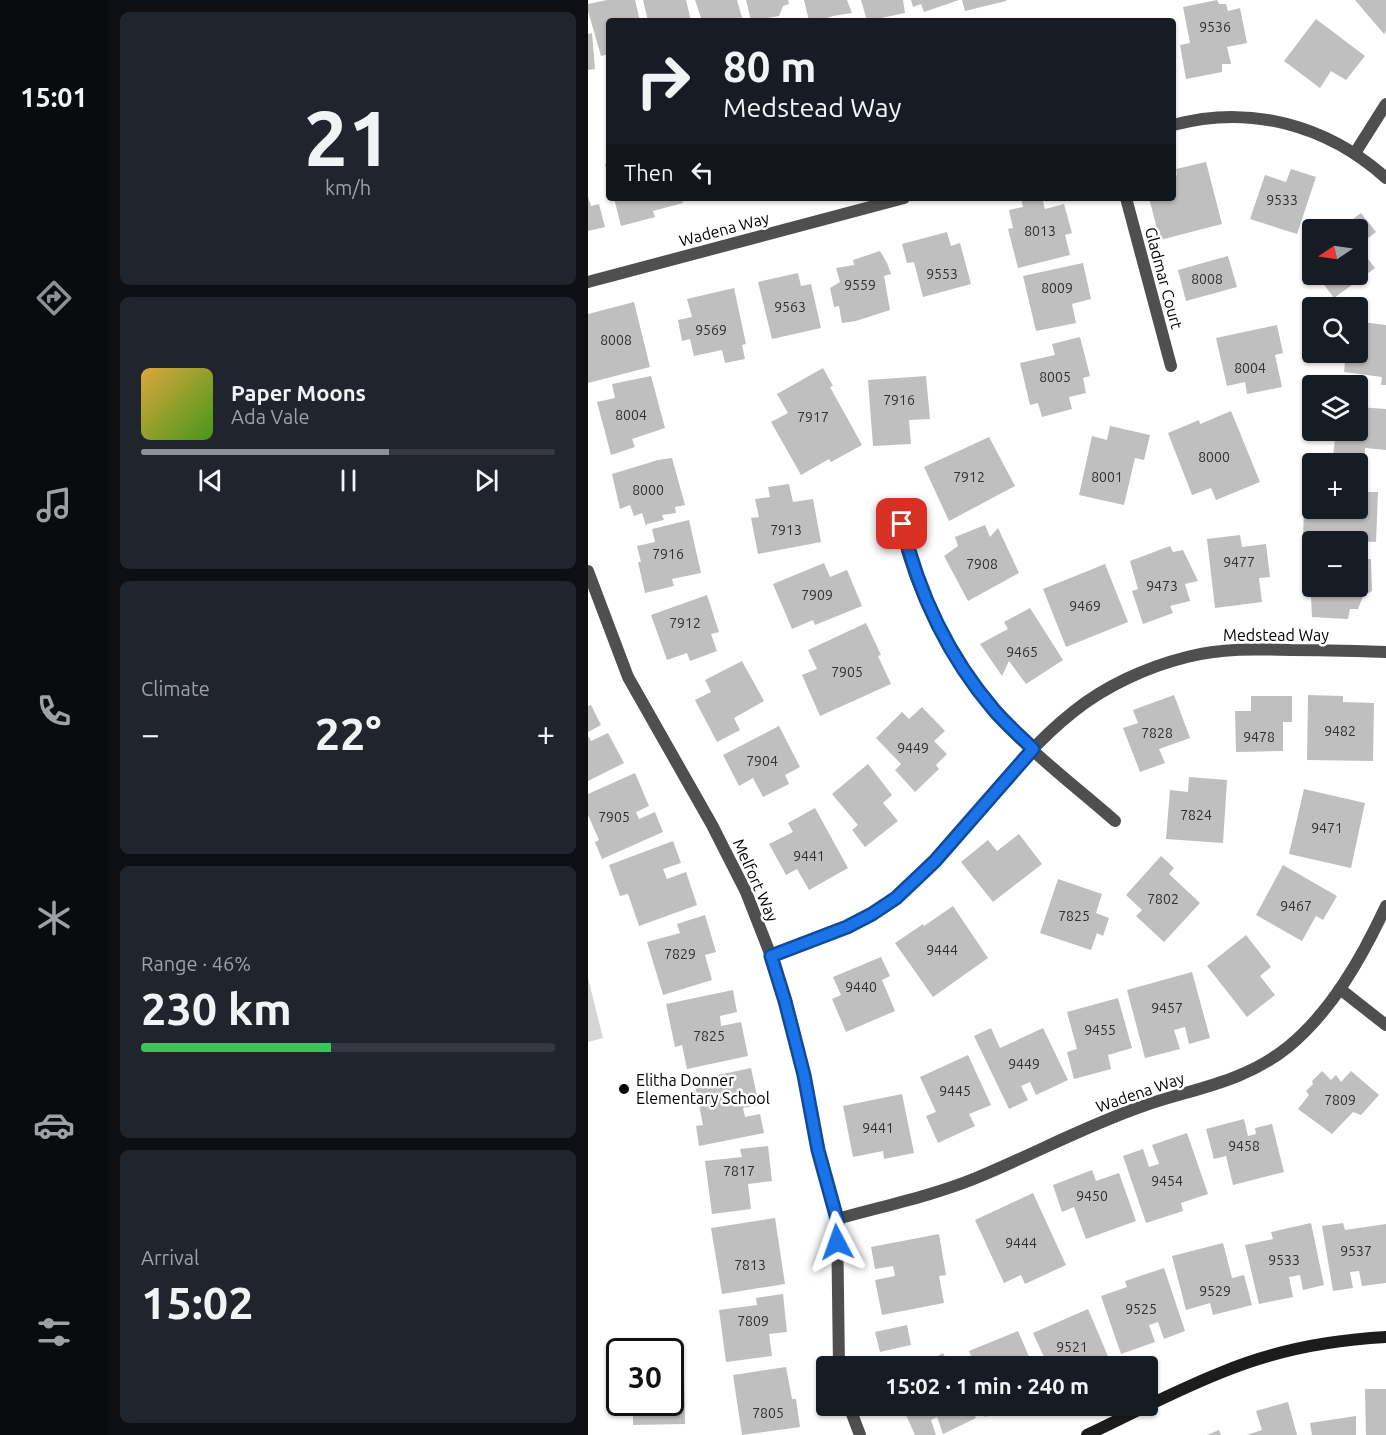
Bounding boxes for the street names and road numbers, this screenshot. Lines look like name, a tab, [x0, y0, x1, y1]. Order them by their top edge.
street label: Wadena Way	[677, 208, 771, 250]
street label: Gladmar Court	[1142, 225, 1186, 332]
street label: Medstead Way	[1223, 626, 1329, 644]
street label: Melfort Way	[730, 836, 782, 924]
street label: Wadena Way	[1093, 1068, 1187, 1116]

